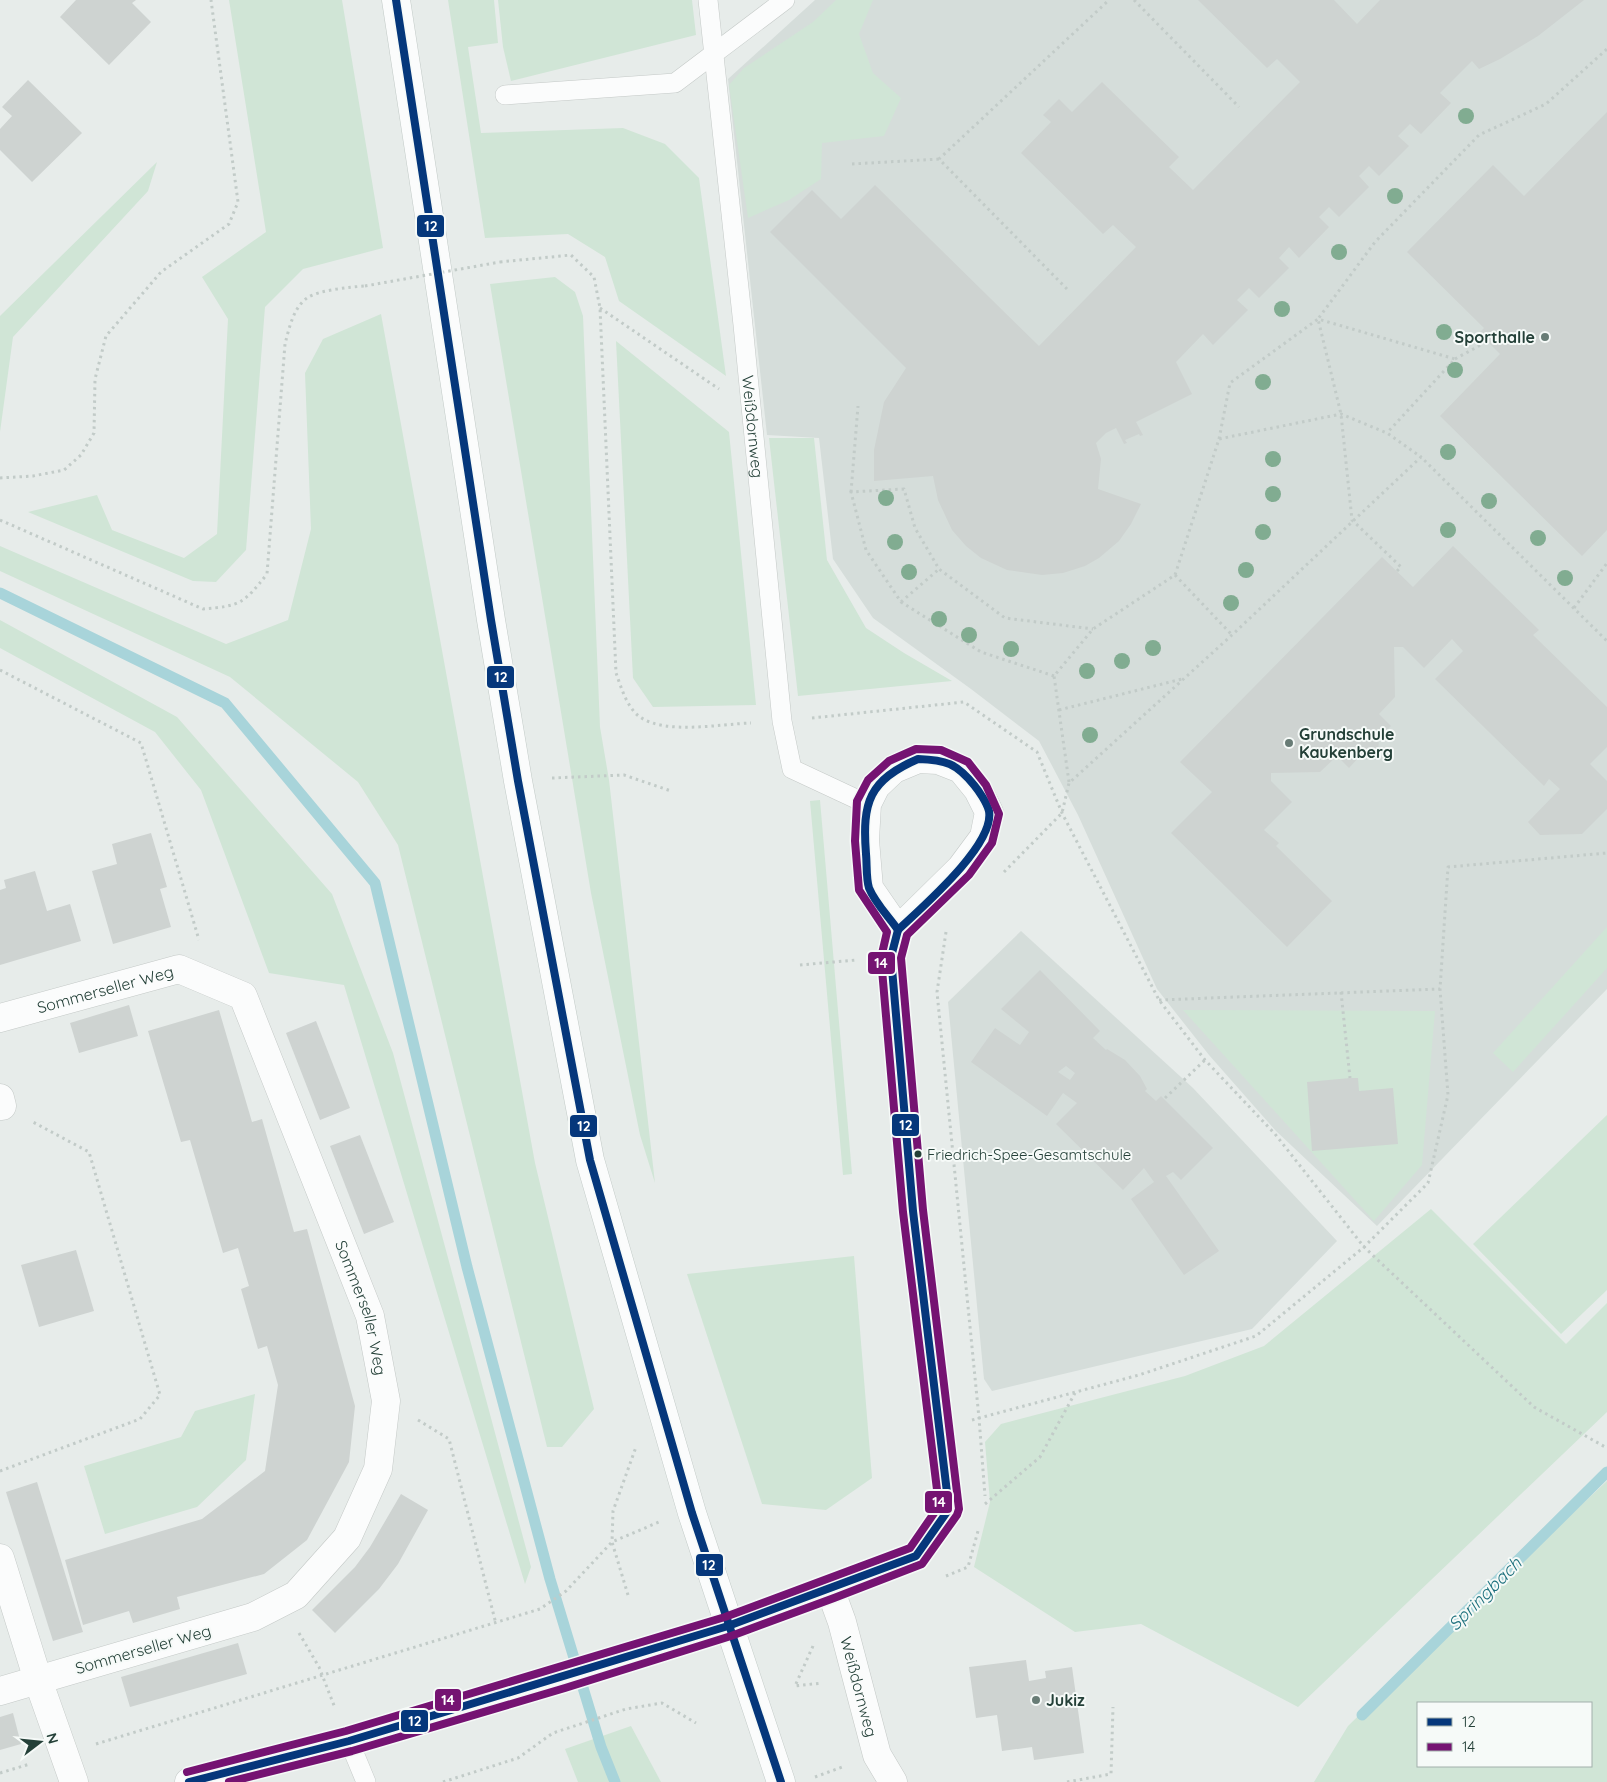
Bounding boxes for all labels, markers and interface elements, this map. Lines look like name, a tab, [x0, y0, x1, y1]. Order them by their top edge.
line badge: 12	[416, 214, 445, 238]
text: 12	[424, 217, 438, 235]
place label: Sporthalle	[1455, 327, 1535, 347]
marker: Sporthalle	[1539, 331, 1551, 343]
street label: Weißdornweg	[738, 374, 768, 479]
line badge: 12	[486, 665, 515, 689]
text: 12	[494, 668, 508, 686]
place label: Grundschule Kaukenberg	[1299, 724, 1394, 762]
marker: Grundschule Kaukenberg	[1283, 737, 1295, 749]
line badge: 14	[867, 951, 896, 975]
text: 14	[874, 954, 888, 972]
street label: Sommerseller Weg	[35, 961, 176, 1017]
line badge: 12	[891, 1113, 920, 1137]
line badge: 12	[569, 1114, 598, 1138]
text: 12	[899, 1116, 913, 1134]
text: 12	[577, 1117, 591, 1135]
place label: Friedrich-Spee-Gesamtschule	[927, 1145, 1131, 1164]
marker: Friedrich-Spee-Gesamtschule	[913, 1149, 923, 1159]
street label: Sommerseller Weg	[331, 1237, 391, 1377]
line badge: 14	[924, 1490, 953, 1514]
text: 14	[932, 1493, 946, 1511]
water label: Springbach	[1443, 1551, 1527, 1635]
line badge: 12	[695, 1553, 724, 1577]
text: 12	[702, 1556, 716, 1574]
street label: Sommerseller Weg	[73, 1620, 213, 1678]
street label: Weißdornweg	[836, 1634, 882, 1739]
line badge: 14	[434, 1688, 462, 1712]
place label: Jukiz	[1046, 1690, 1085, 1710]
text: 14	[441, 1691, 455, 1709]
marker: Jukiz	[1030, 1694, 1042, 1706]
legend	[1417, 1702, 1592, 1767]
line badge: 12	[400, 1709, 429, 1733]
text: 12	[408, 1712, 422, 1730]
text: 12	[1462, 1712, 1476, 1731]
north arrow	[15, 1717, 65, 1767]
text: N	[42, 1731, 63, 1746]
text: 14	[1462, 1737, 1475, 1756]

